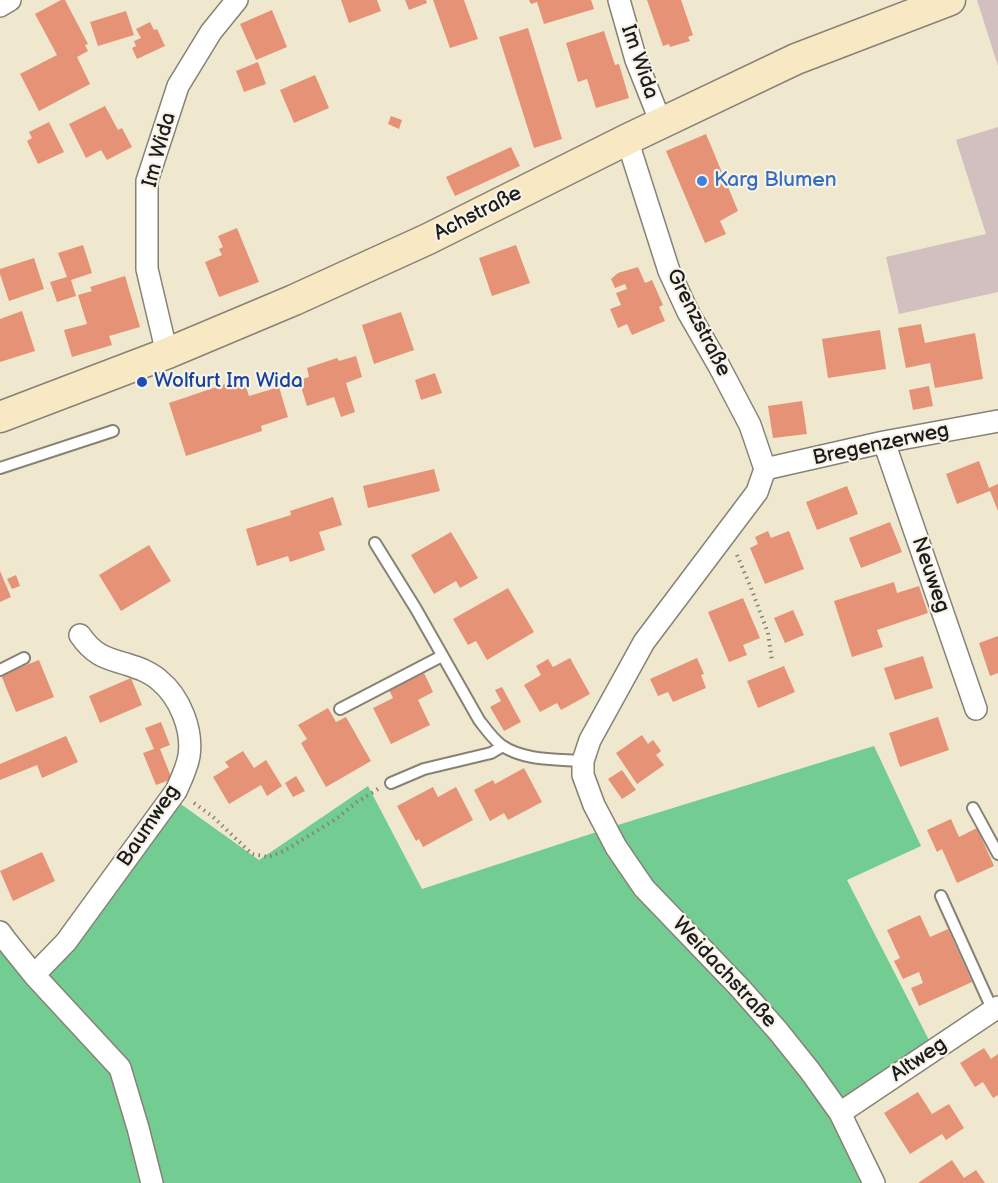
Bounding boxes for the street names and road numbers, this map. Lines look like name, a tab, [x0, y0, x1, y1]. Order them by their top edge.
street label: Im Wida	[615, 22, 663, 102]
street label: Im Wida	[138, 110, 182, 190]
street label: Achstraße	[430, 181, 526, 247]
street label: Grenzstraße	[660, 265, 736, 381]
street label: Bregenzerweg	[811, 418, 951, 472]
street label: Neuweg	[905, 534, 955, 616]
street label: Baumweg	[112, 780, 186, 872]
street label: Weidachstraße	[666, 912, 782, 1034]
street label: Altweg	[886, 1032, 952, 1088]

